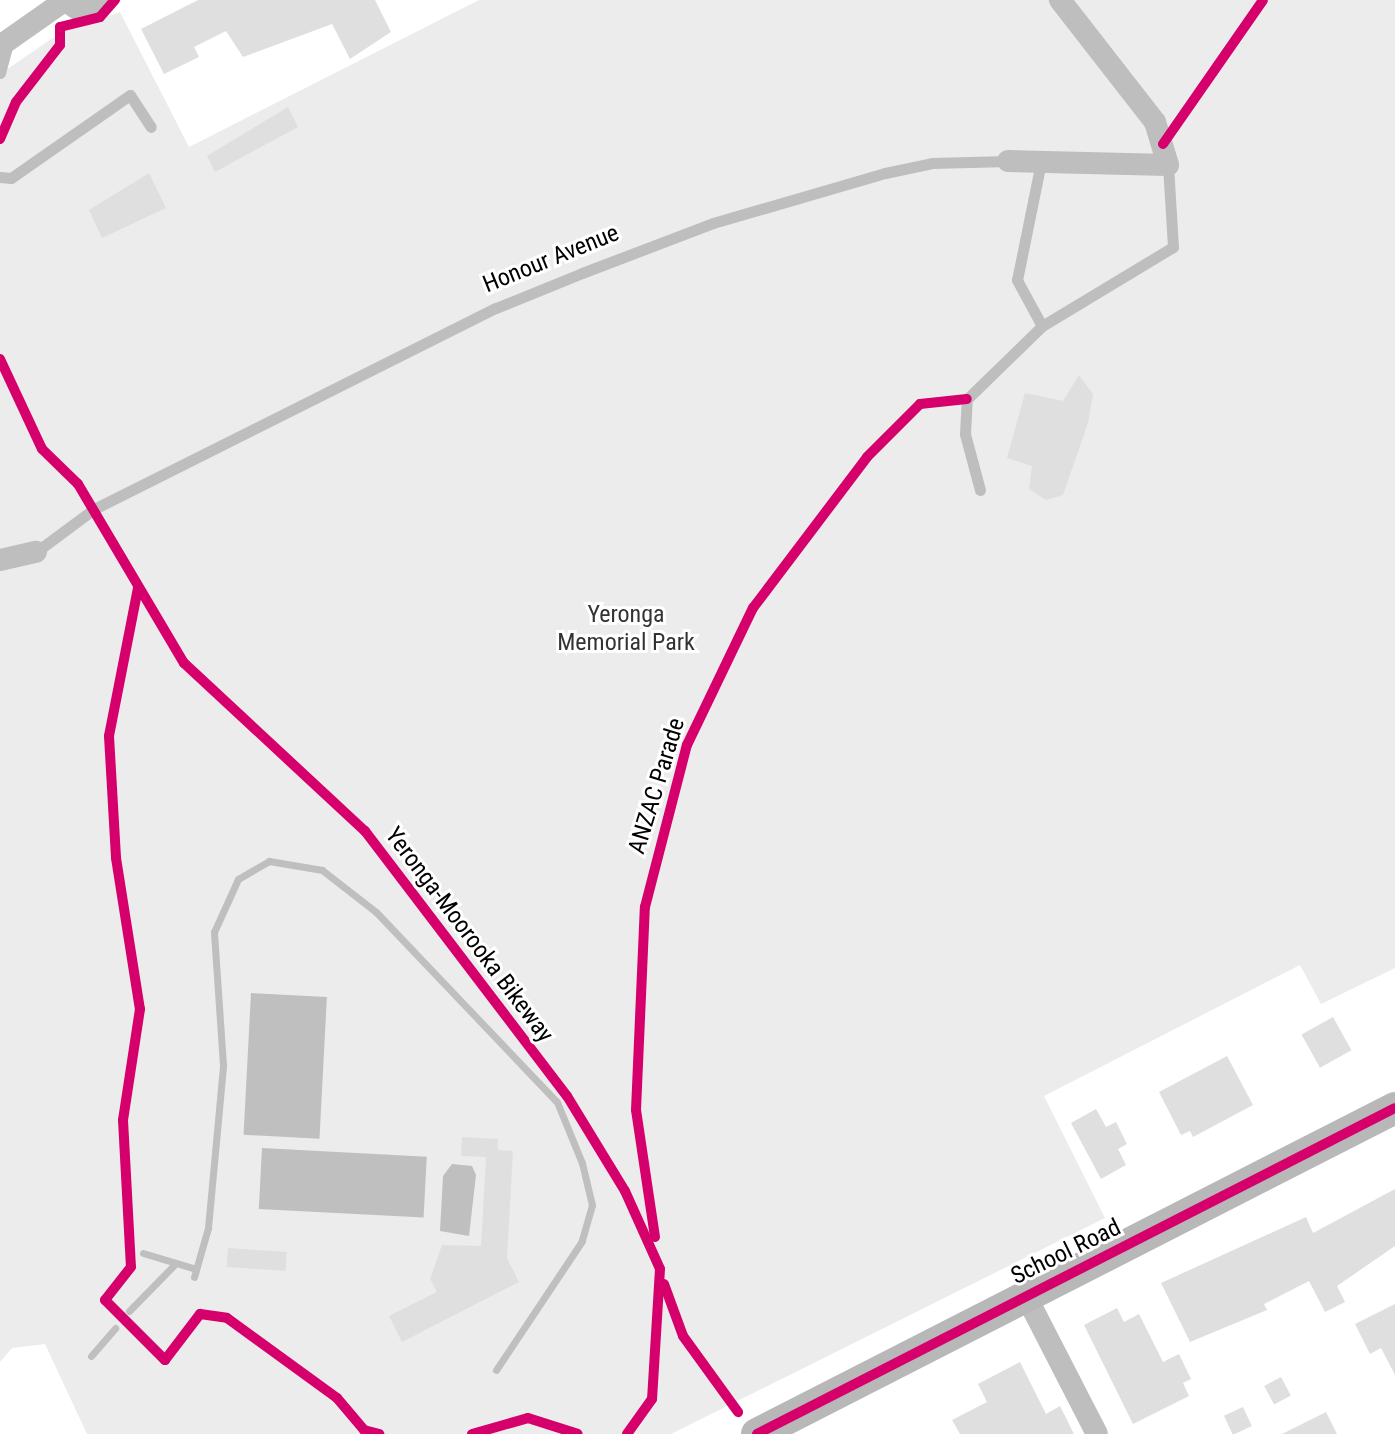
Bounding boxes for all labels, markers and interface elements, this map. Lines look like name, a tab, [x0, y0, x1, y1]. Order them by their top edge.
street label: Honour Avenue	[479, 219, 623, 299]
park label: Yeronga Memorial Park	[557, 601, 695, 657]
street label: ANZAC Parade	[623, 715, 691, 857]
street label: Yeronga-Moorooka Bikeway	[379, 822, 559, 1048]
street label: School Road	[1006, 1213, 1126, 1291]

